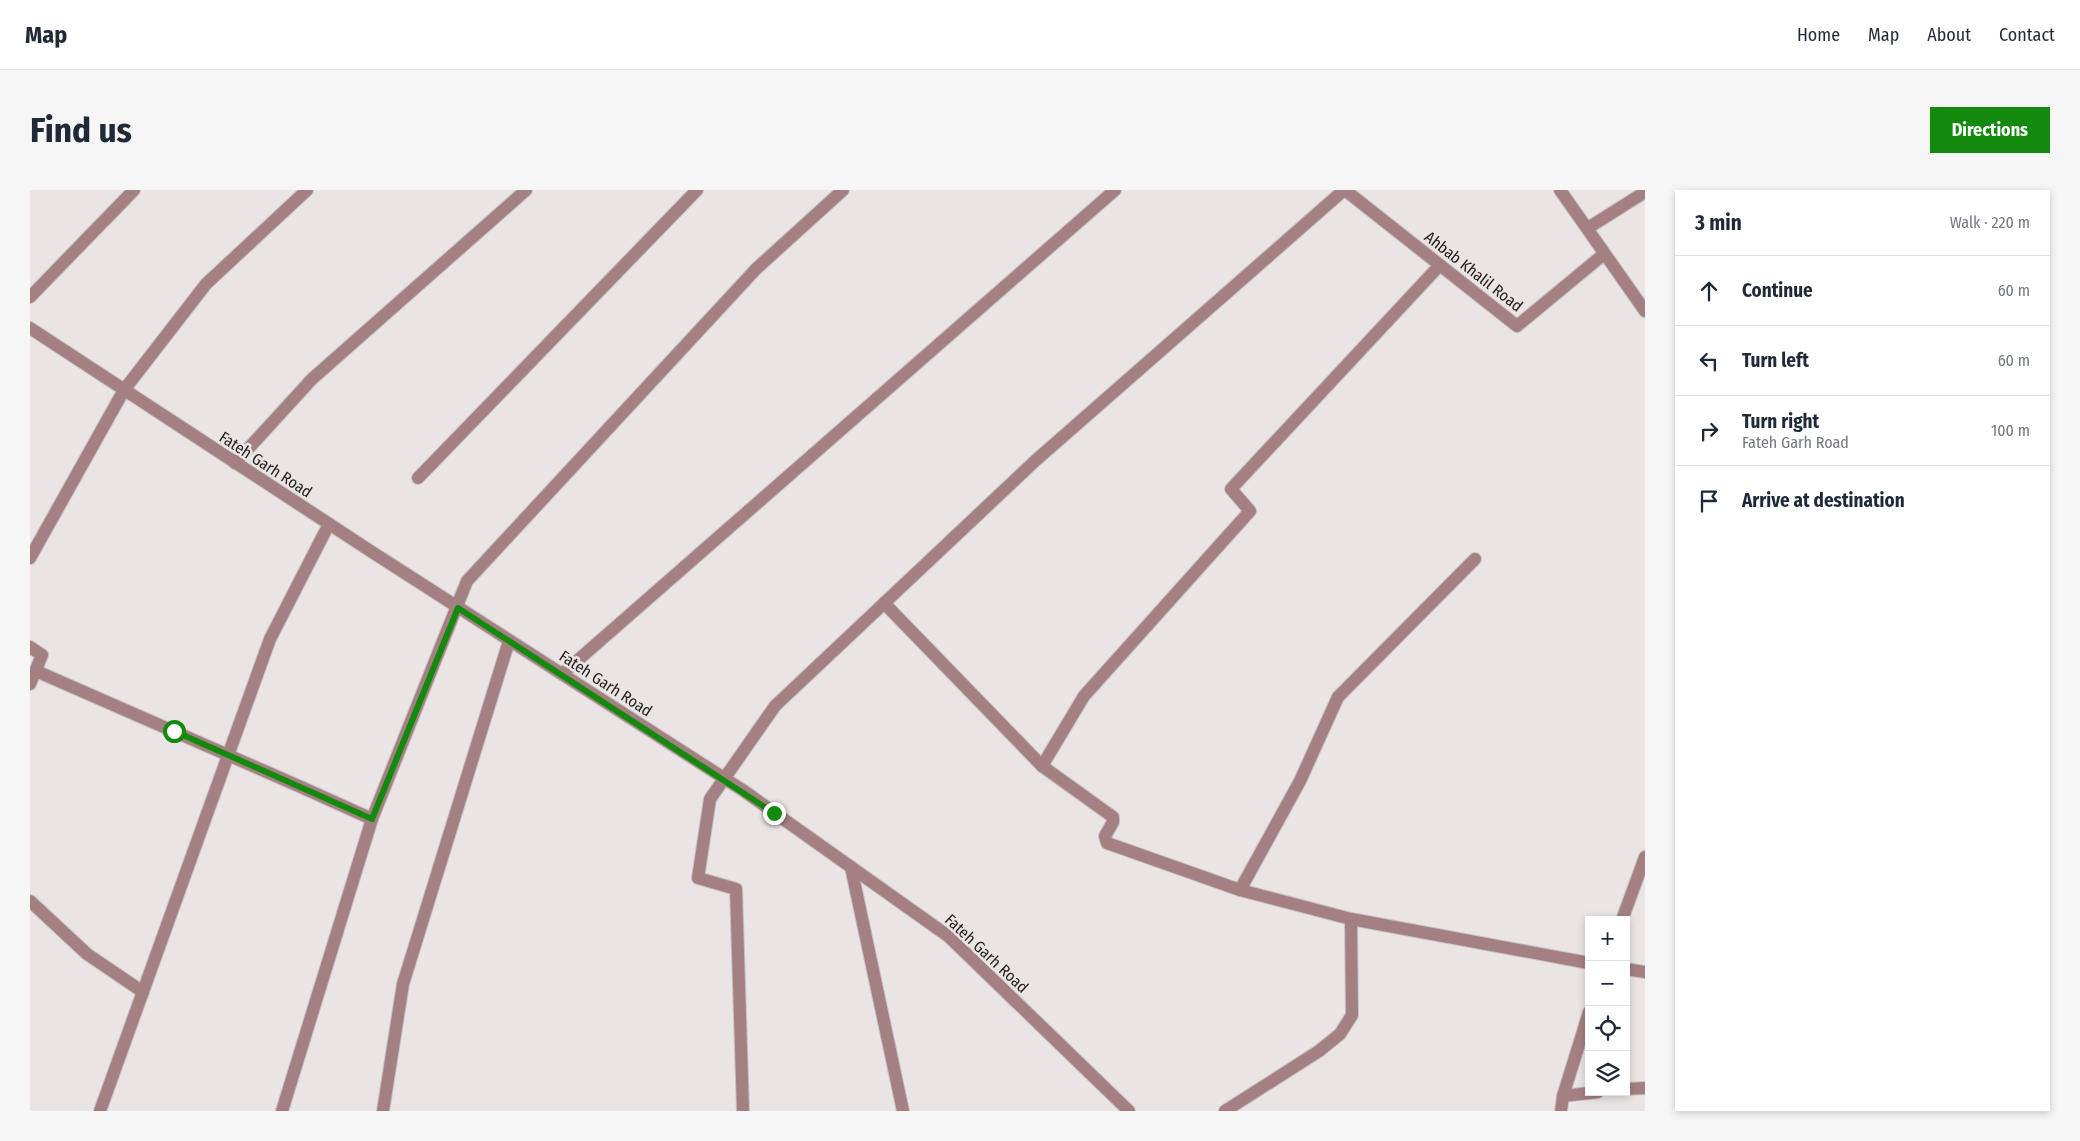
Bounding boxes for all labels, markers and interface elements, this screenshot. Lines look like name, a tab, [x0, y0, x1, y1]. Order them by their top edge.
text: Map	[25, 21, 67, 49]
text: Home	[1797, 24, 1840, 46]
text: Map	[1868, 24, 1899, 46]
text: About	[1927, 24, 1971, 46]
text: Contact	[1999, 24, 2055, 46]
button: Directions	[1930, 107, 2050, 153]
text: Find us	[30, 109, 132, 151]
text: 3 min	[1695, 210, 1742, 236]
text: Walk · 220 m	[1950, 213, 2030, 232]
street label: Ahbab Khalil Road	[1421, 227, 1527, 316]
icon: ahead	[1695, 277, 1723, 305]
text: Continue	[1742, 279, 1813, 302]
text: 60 m	[1998, 281, 2030, 300]
icon: left	[1695, 347, 1723, 375]
text: Turn left	[1742, 349, 1809, 372]
text: 60 m	[1998, 351, 2030, 370]
text: Turn right	[1742, 410, 1819, 433]
icon: right	[1695, 417, 1723, 445]
text: 100 m	[1991, 421, 2030, 440]
street label: Fateh Garh Road	[216, 427, 316, 502]
text: Fateh Garh Road	[1742, 433, 1849, 452]
icon: arrive	[1695, 487, 1723, 515]
text: Arrive at destination	[1742, 489, 1905, 512]
street label: Fateh Garh Road	[556, 646, 656, 721]
route start	[163, 720, 186, 743]
route end	[763, 802, 786, 825]
street label: Fateh Garh Road	[941, 910, 1032, 997]
map controls	[1585, 916, 1630, 1096]
button: +	[1585, 916, 1630, 961]
button: −	[1585, 961, 1630, 1006]
button: locate	[1585, 1006, 1630, 1051]
button: layers	[1585, 1051, 1630, 1096]

